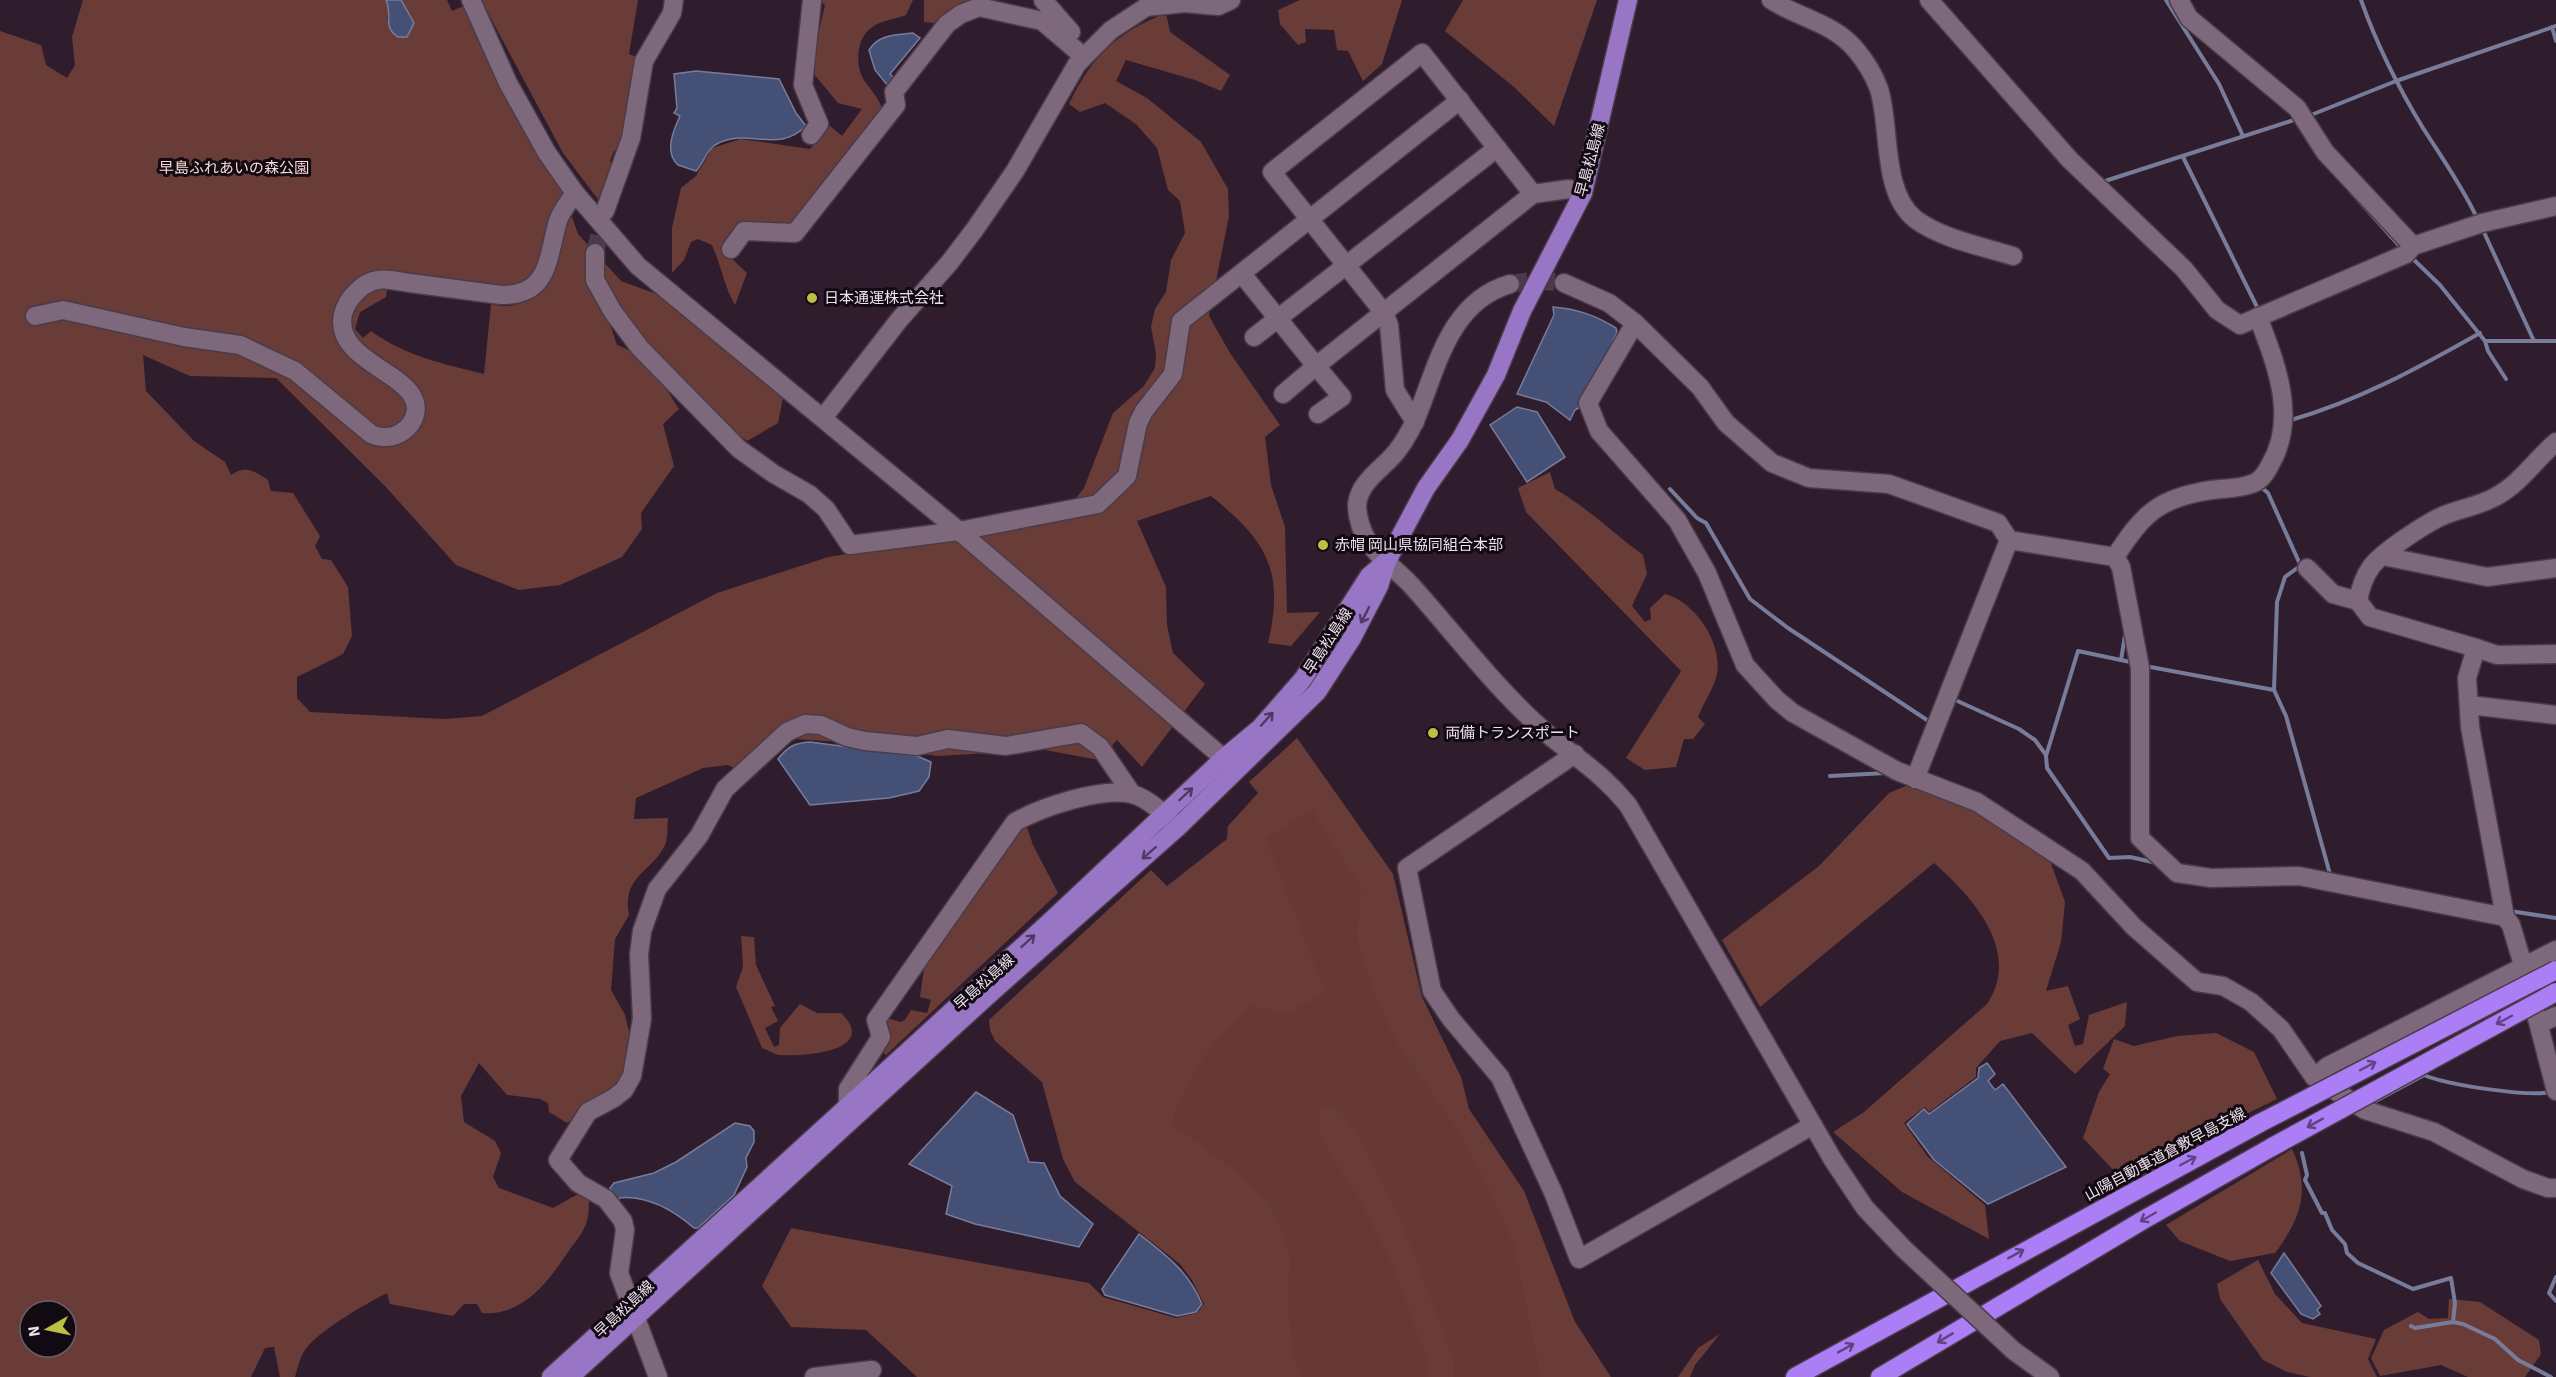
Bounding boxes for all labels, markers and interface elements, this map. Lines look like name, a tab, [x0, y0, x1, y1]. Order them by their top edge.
street label: 早島松島線	[1571, 121, 1610, 199]
park label: 早島ふれあいの森公園	[159, 158, 309, 179]
place label: 日本通運株式会社	[824, 288, 944, 309]
marker: 日本通運株式会社	[805, 291, 819, 305]
place label: 赤帽 岡山県協同組合本部	[1335, 535, 1503, 556]
marker: 赤帽 岡山県協同組合本部	[1316, 538, 1330, 552]
street label: 早島松島線	[1299, 604, 1358, 678]
one-way arrow	[1358, 606, 1370, 624]
one-way arrow	[1260, 712, 1274, 727]
place label: 両備トランスポート	[1445, 723, 1580, 744]
marker: 両備トランスポート	[1426, 726, 1440, 740]
one-way arrow	[1178, 787, 1193, 801]
one-way arrow	[1142, 846, 1157, 860]
one-way arrow	[1020, 934, 1035, 948]
street label: 早島松島線	[949, 949, 1019, 1015]
one-way arrow	[2495, 1014, 2513, 1026]
one-way arrow	[2359, 1060, 2376, 1072]
street label: 山陽自動車道倉敷早島支線	[2081, 1103, 2250, 1206]
one-way arrow	[2307, 1117, 2324, 1129]
one-way arrow	[2179, 1155, 2196, 1167]
one-way arrow	[2140, 1211, 2157, 1223]
one-way arrow	[2007, 1248, 2024, 1260]
street label: 早島松島線	[590, 1276, 659, 1343]
north arrow	[18, 1299, 78, 1359]
text: N	[22, 1324, 46, 1338]
one-way arrow	[1937, 1333, 1954, 1345]
one-way arrow	[1837, 1342, 1854, 1354]

